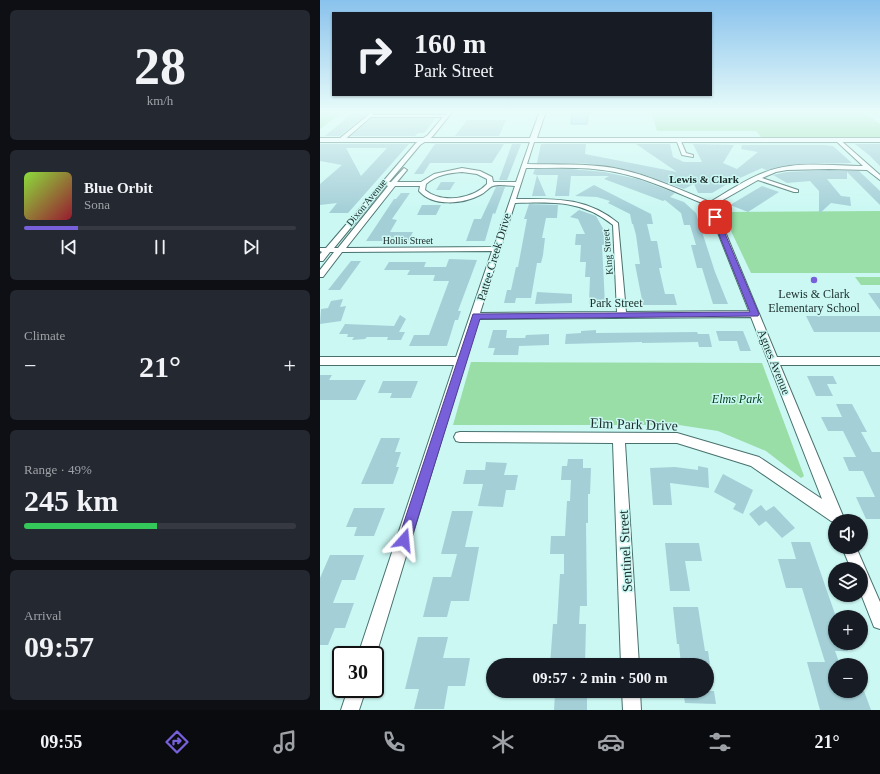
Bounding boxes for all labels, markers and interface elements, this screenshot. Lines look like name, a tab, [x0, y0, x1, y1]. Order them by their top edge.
icon: right	[348, 28, 400, 80]
text: 160 m	[414, 28, 486, 59]
text: 28	[134, 38, 186, 95]
text: Park Street	[414, 61, 493, 81]
text: km/h	[147, 93, 173, 108]
district label: Lewis & Clark	[669, 173, 740, 185]
street label: Dixon Avenue	[344, 176, 389, 228]
text: Blue Orbit	[84, 180, 153, 196]
text: Sona	[84, 197, 110, 212]
pin	[698, 200, 732, 234]
icon: arrive	[704, 206, 726, 228]
street label: Pattee Creek Drive	[474, 211, 514, 303]
street label: King Street	[600, 228, 615, 275]
street label: Hollis Street	[383, 235, 433, 246]
icon: previous	[58, 236, 80, 258]
icon: pause	[149, 236, 171, 258]
icon: next	[240, 236, 262, 258]
marker: Lewis & Clark Elementary School	[809, 275, 819, 285]
place label: Lewis & Clark Elementary School	[768, 287, 860, 315]
street label: Park Street	[590, 296, 643, 310]
street label: Agnes Avenue	[755, 327, 793, 397]
text: Climate	[24, 328, 65, 343]
text: 21°	[139, 350, 181, 383]
text: −	[24, 353, 36, 378]
text: +	[284, 353, 296, 378]
park label: Elms Park	[711, 392, 763, 406]
street label: Elm Park Drive	[590, 415, 678, 434]
text: Range · 49%	[24, 462, 92, 477]
text: 245 km	[24, 484, 118, 517]
street label: Sentinel Street	[616, 510, 635, 592]
map controls	[828, 514, 868, 698]
button: sound	[828, 514, 868, 554]
position arrow	[383, 519, 425, 561]
button: layers	[828, 562, 868, 602]
text: Arrival	[24, 608, 62, 623]
button: +	[828, 610, 868, 650]
text: 09:57	[24, 630, 94, 663]
speed limit sign: 30	[332, 646, 384, 698]
button: −	[828, 658, 868, 698]
text: 09:57 · 2 min · 500 m	[533, 670, 668, 686]
icon: directions	[163, 728, 191, 756]
icon: music	[271, 728, 299, 756]
icon: phone	[380, 728, 408, 756]
icon: climate	[489, 728, 517, 756]
icon: car	[597, 728, 625, 756]
icon: filters	[706, 728, 734, 756]
text: 09:55	[40, 732, 82, 752]
text: 21°	[814, 732, 840, 752]

